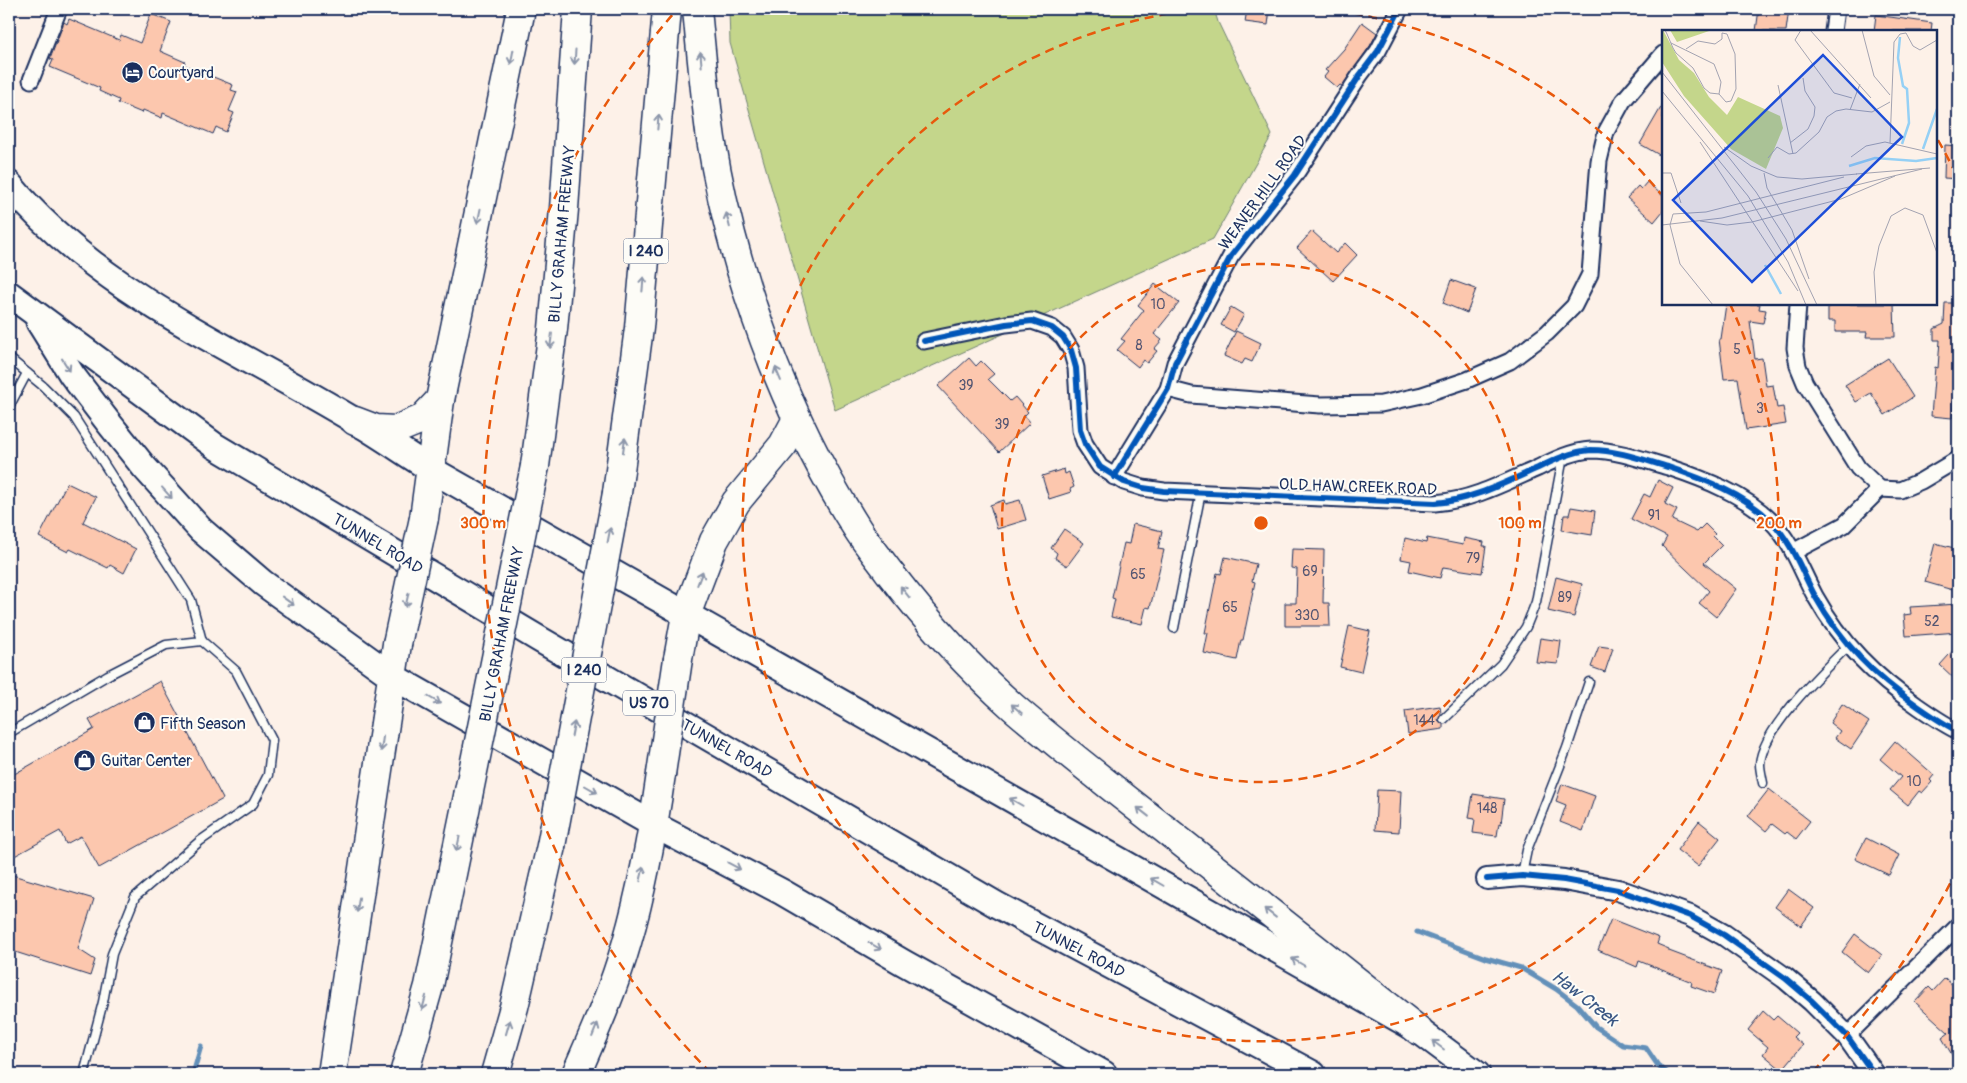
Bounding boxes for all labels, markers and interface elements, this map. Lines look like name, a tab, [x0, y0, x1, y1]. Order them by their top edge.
inset map	[1662, 30, 1937, 305]
one-way arrow	[507, 48, 516, 64]
one-way arrow	[571, 49, 580, 65]
one-way arrow	[696, 52, 706, 68]
hotel icon: Courtyard	[120, 60, 144, 84]
place label: Courtyard	[148, 63, 214, 83]
one-way arrow	[653, 114, 663, 130]
street label: WEAVER HILL ROAD	[1214, 131, 1311, 254]
street label: BILLY GRAHAM FREEWAY	[544, 145, 580, 324]
one-way arrow	[474, 207, 483, 223]
one-way arrow	[723, 212, 732, 228]
road number: I 240	[624, 238, 668, 264]
one-way arrow	[638, 276, 648, 292]
house number: 10	[1150, 296, 1166, 313]
one-way arrow	[546, 333, 556, 349]
house number: 8	[1135, 337, 1143, 354]
house number: 5	[1733, 341, 1741, 358]
one-way arrow	[62, 358, 72, 372]
one-way arrow	[773, 367, 783, 382]
house number: 39	[958, 377, 974, 394]
house number: 3	[1756, 400, 1764, 417]
house number: 39	[994, 416, 1010, 433]
one-way arrow	[619, 437, 629, 453]
street label: OLD HAW CREEK ROAD	[1279, 474, 1437, 500]
one-way arrow	[161, 486, 173, 499]
house number: 91	[1648, 507, 1660, 524]
street label: TUNNEL ROAD	[329, 509, 426, 579]
text: 300 m	[460, 514, 506, 533]
centre of rings	[1252, 514, 1270, 532]
text: 100 m	[1499, 514, 1541, 533]
text: 200 m	[1756, 514, 1802, 533]
one-way arrow	[605, 528, 615, 544]
street label: BILLY GRAHAM FREEWAY	[475, 545, 529, 724]
house number: 79	[1466, 550, 1480, 567]
house number: 69	[1302, 563, 1318, 580]
house number: 65	[1130, 566, 1146, 583]
one-way arrow	[696, 571, 705, 586]
one-way arrow	[899, 586, 910, 599]
house number: 89	[1558, 589, 1572, 606]
one-way arrow	[402, 591, 411, 607]
one-way arrow	[281, 596, 295, 606]
house number: 65	[1222, 599, 1238, 616]
house number: 330	[1294, 607, 1320, 624]
house number: 52	[1924, 613, 1940, 630]
road number: I 240	[562, 658, 606, 682]
road number: US 70	[623, 690, 675, 716]
one-way arrow	[427, 695, 442, 705]
one-way arrow	[1010, 704, 1023, 715]
shop icon: Fifth Season	[132, 711, 156, 735]
house number: 144	[1413, 712, 1435, 729]
place label: Fifth Season	[160, 714, 246, 734]
street label: TUNNEL ROAD	[677, 715, 776, 783]
one-way arrow	[569, 722, 578, 738]
one-way arrow	[377, 735, 387, 751]
shop icon: Guitar Center	[73, 748, 97, 772]
place label: Guitar Center	[101, 751, 192, 771]
house number: 10	[1906, 773, 1922, 790]
one-way arrow	[583, 785, 598, 794]
one-way arrow	[1009, 796, 1023, 806]
house number: 148	[1477, 800, 1497, 817]
one-way arrow	[1136, 807, 1150, 817]
one-way arrow	[453, 836, 462, 852]
one-way arrow	[726, 862, 741, 871]
one-way arrow	[638, 867, 647, 883]
one-way arrow	[1150, 877, 1165, 887]
one-way arrow	[353, 896, 363, 912]
one-way arrow	[1264, 907, 1277, 918]
street label: TUNNEL ROAD	[1029, 917, 1128, 983]
one-way arrow	[868, 942, 882, 952]
one-way arrow	[1292, 957, 1306, 967]
water label: Haw Creek	[1547, 965, 1624, 1032]
one-way arrow	[419, 994, 428, 1010]
one-way arrow	[504, 1020, 514, 1036]
one-way arrow	[592, 1022, 601, 1037]
one-way arrow	[1431, 1040, 1445, 1050]

